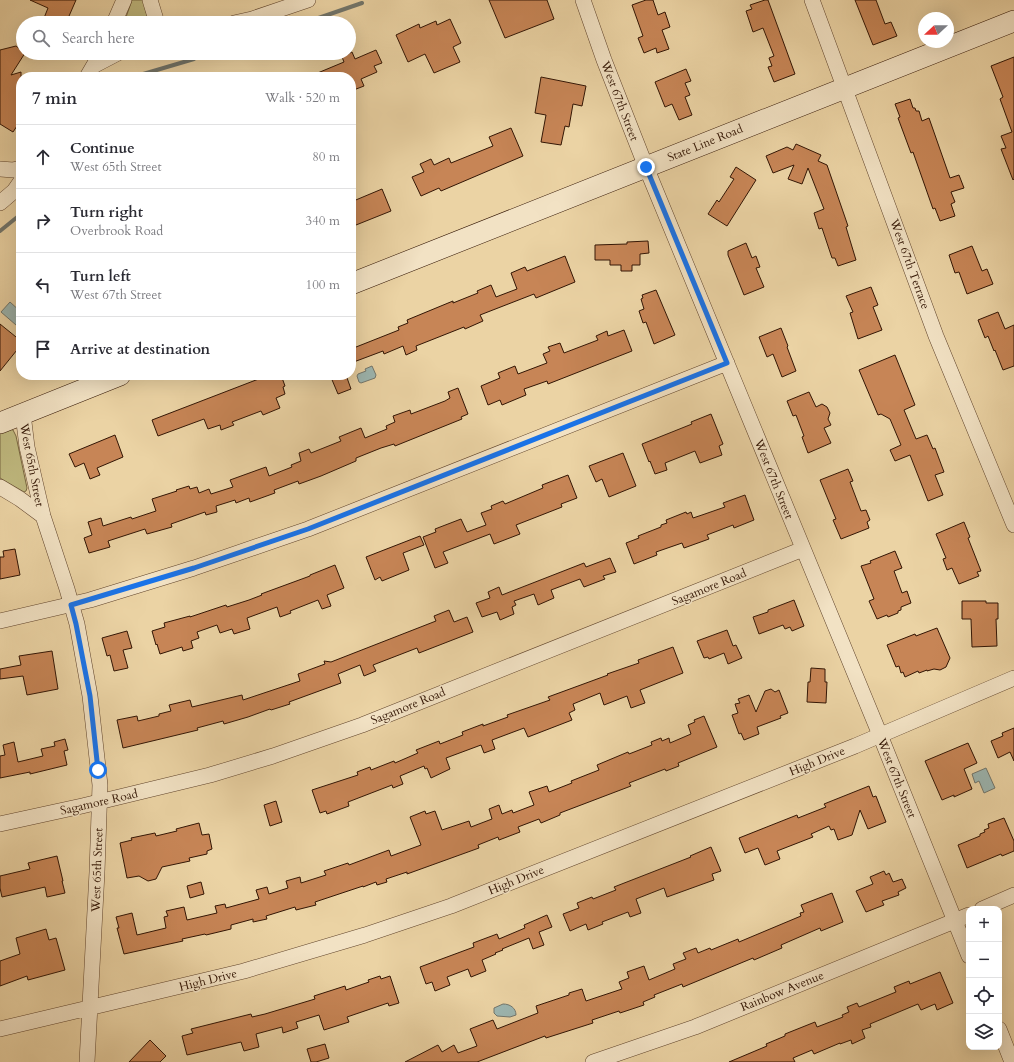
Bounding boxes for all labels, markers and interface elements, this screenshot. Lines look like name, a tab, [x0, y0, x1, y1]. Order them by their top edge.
north arrow	[918, 12, 954, 48]
search box	[16, 16, 356, 60]
icon: search	[30, 27, 52, 49]
text: Search here	[62, 28, 135, 48]
street label: West 67th Street	[597, 58, 643, 143]
text: 7 min	[32, 87, 77, 110]
text: Walk · 520 m	[265, 89, 340, 107]
street label: State Line Road	[665, 120, 746, 165]
text: Continue	[70, 138, 135, 158]
icon: ahead	[32, 146, 54, 168]
text: 80 m	[312, 148, 340, 166]
text: West 65th Street	[70, 158, 162, 176]
route end	[637, 158, 655, 176]
text: Turn right	[70, 202, 143, 222]
icon: right	[32, 210, 54, 232]
text: 340 m	[306, 212, 340, 230]
street label: West 67th Terrace	[886, 216, 934, 311]
text: Overbrook Road	[70, 222, 163, 240]
text: Turn left	[70, 266, 131, 286]
icon: left	[32, 274, 54, 296]
text: 100 m	[306, 276, 340, 294]
text: West 67th Street	[70, 286, 162, 304]
icon: arrive	[32, 338, 54, 360]
text: Arrive at destination	[70, 339, 210, 359]
street label: West 65th Street	[16, 421, 48, 508]
street label: West 67th Street	[750, 436, 797, 521]
street label: Sagamore Road	[669, 565, 749, 609]
street label: Sagamore Road	[368, 684, 448, 728]
street label: West 67th Street	[873, 735, 920, 820]
street label: High Drive	[787, 743, 847, 779]
route start	[89, 761, 107, 779]
street label: Sagamore Road	[59, 785, 140, 819]
street label: West 65th Street	[87, 827, 106, 914]
street label: High Drive	[486, 862, 546, 898]
map controls	[966, 906, 1002, 1050]
button: +	[966, 906, 1002, 942]
button: −	[966, 942, 1002, 978]
street label: High Drive	[177, 965, 239, 995]
street label: Rainbow Avenue	[738, 967, 826, 1015]
button: locate	[966, 978, 1002, 1014]
button: layers	[966, 1014, 1002, 1050]

